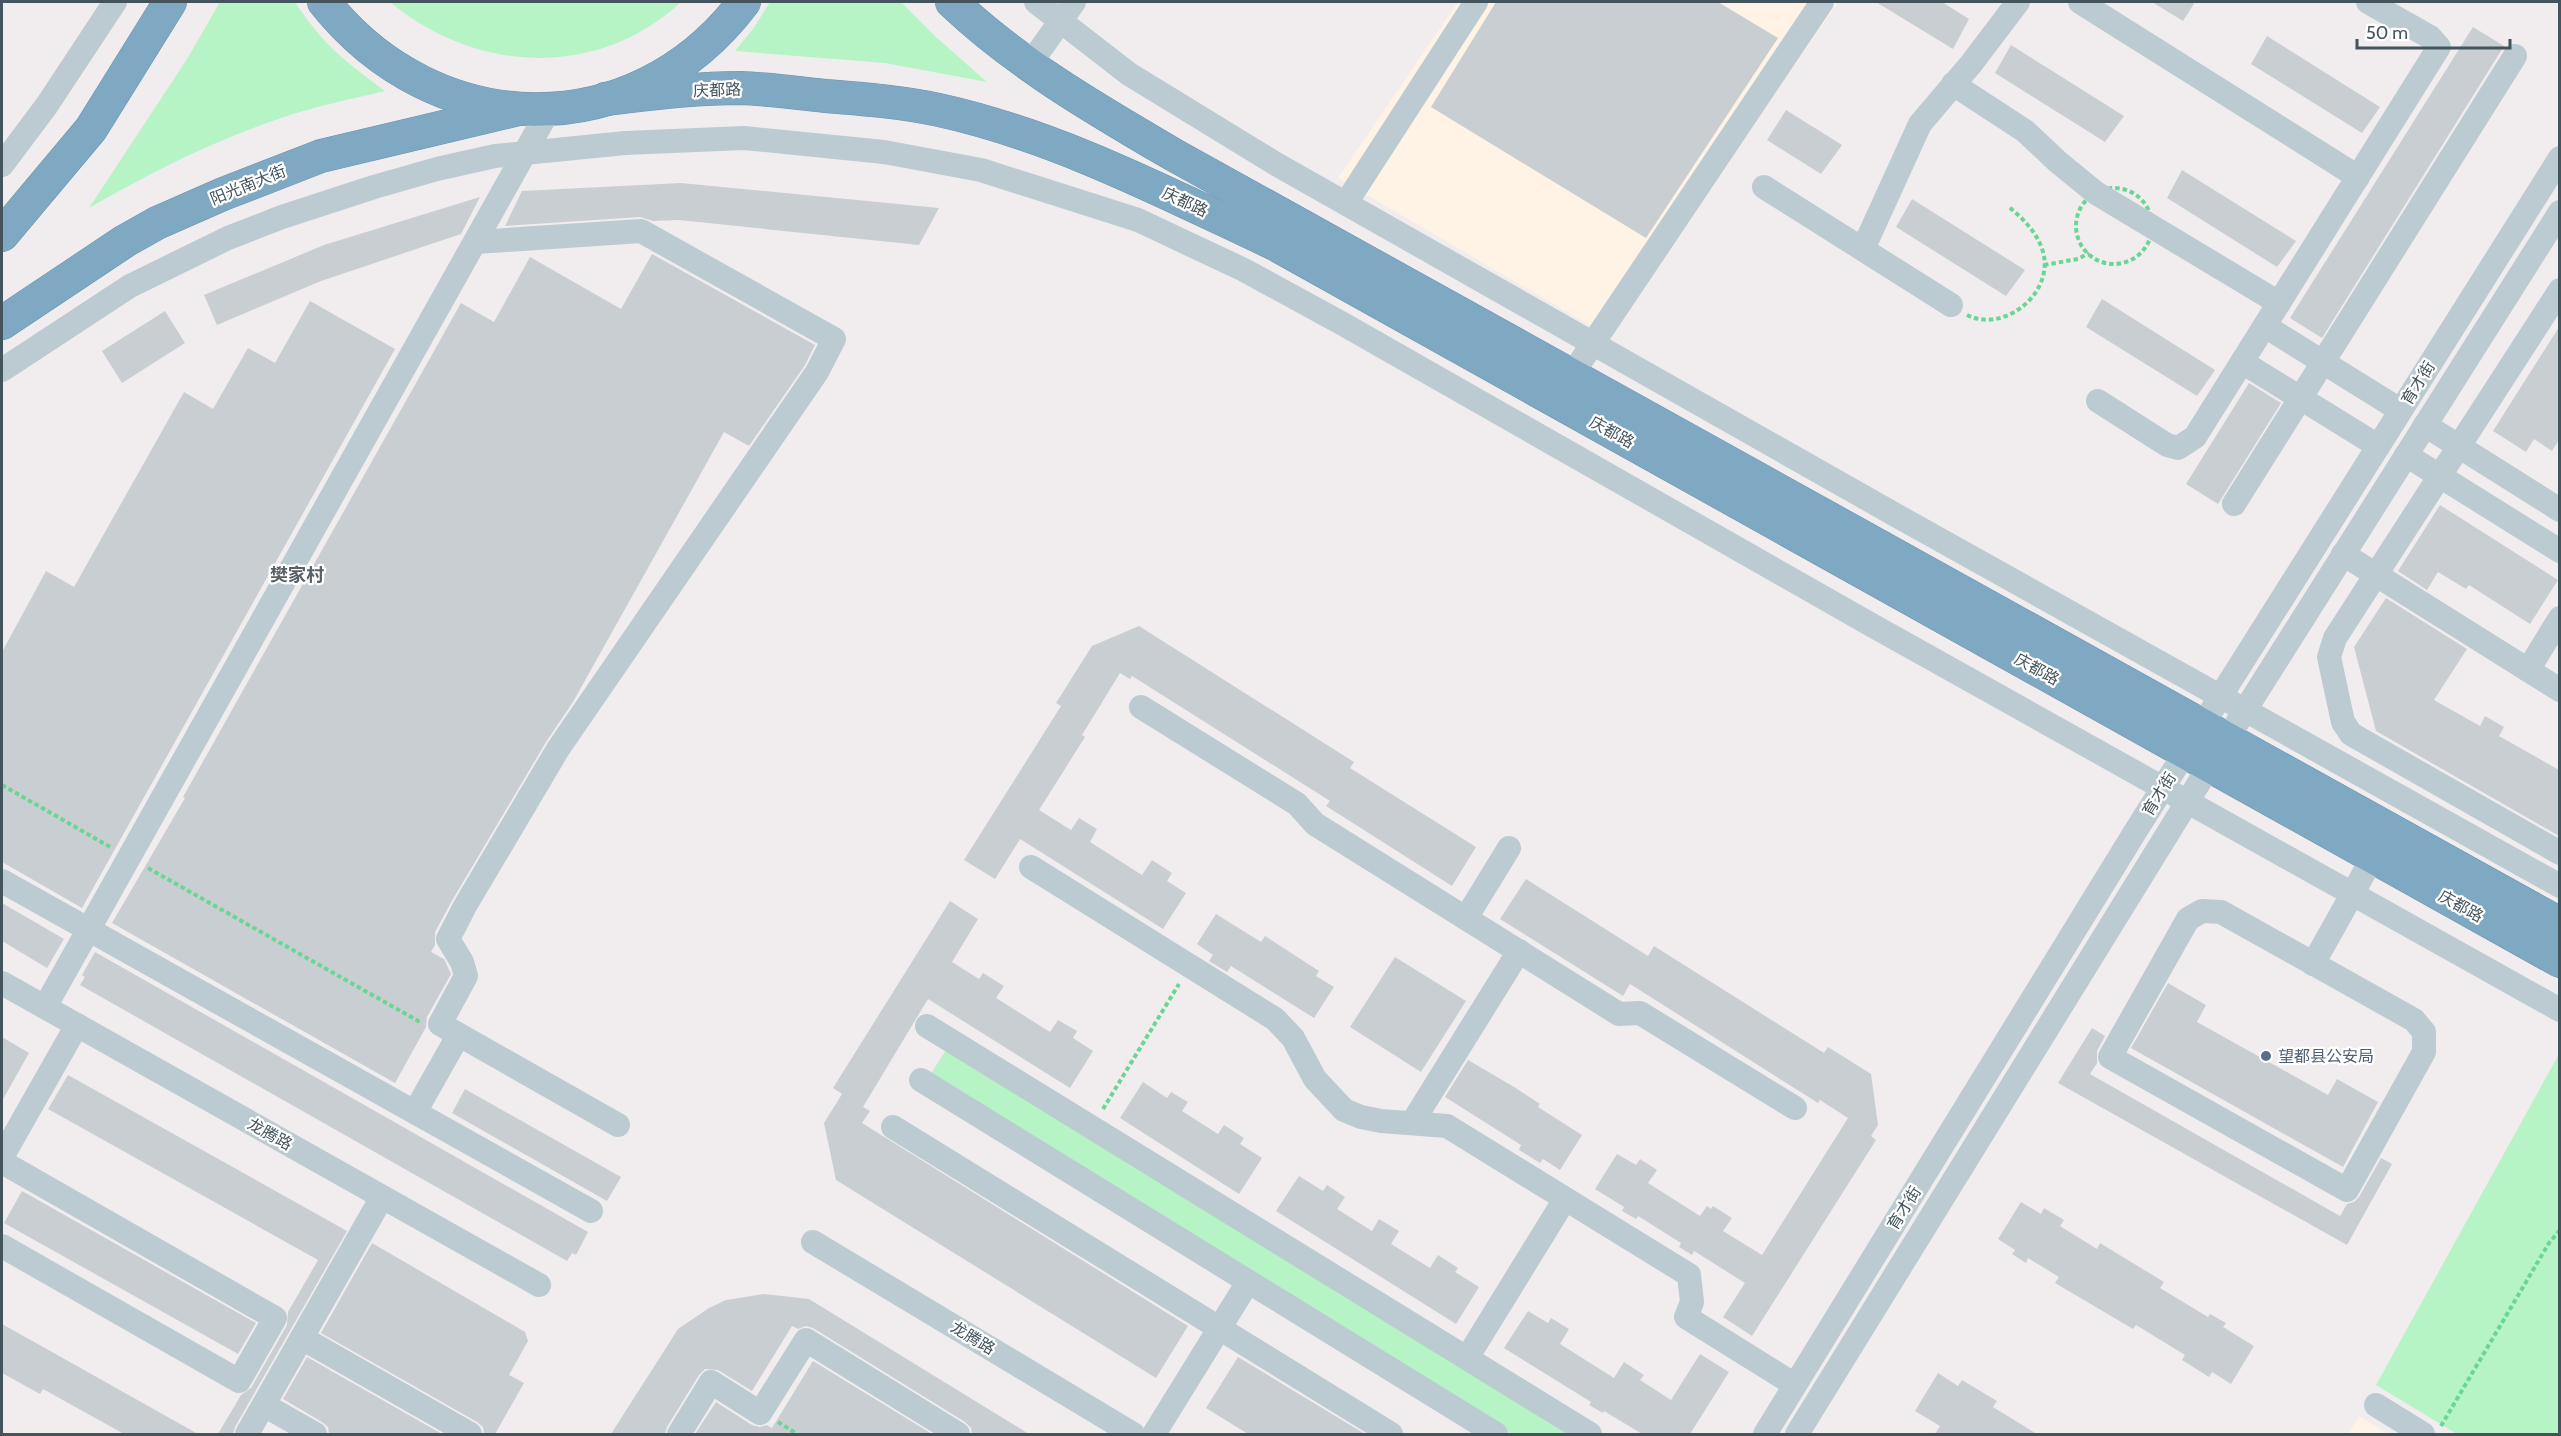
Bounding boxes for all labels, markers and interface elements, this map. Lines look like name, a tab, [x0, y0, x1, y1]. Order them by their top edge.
scale bar	[2357, 12, 2510, 50]
text: 50 m	[2366, 22, 2408, 44]
street label: 庆都路	[693, 80, 741, 100]
street label: 阳光南大街	[207, 161, 289, 209]
street label: 庆都路	[1159, 183, 1211, 221]
street label: 育才街	[2397, 358, 2439, 408]
street label: 庆都路	[1586, 412, 1638, 452]
district label: 樊家村	[270, 564, 324, 586]
street label: 庆都路	[2011, 649, 2063, 689]
street label: 育才街	[2138, 769, 2180, 819]
street label: 庆都路	[2435, 886, 2487, 926]
place label: 望都县公安局	[2278, 1047, 2374, 1066]
marker: 望都县公安局	[2259, 1049, 2273, 1063]
street label: 龙腾路	[244, 1114, 296, 1154]
street label: 育才街	[1883, 1183, 1925, 1233]
street label: 龙腾路	[948, 1317, 998, 1359]

